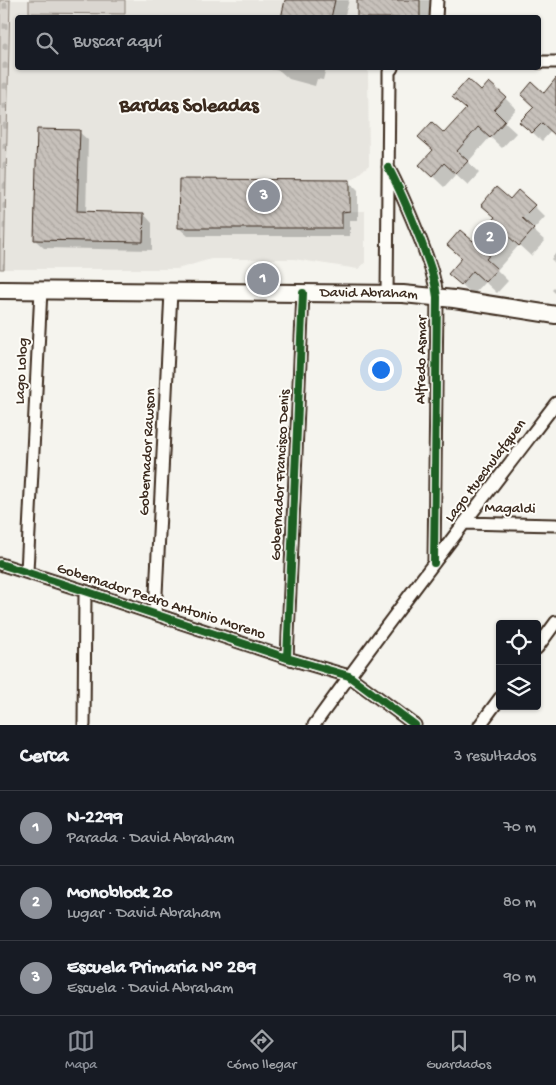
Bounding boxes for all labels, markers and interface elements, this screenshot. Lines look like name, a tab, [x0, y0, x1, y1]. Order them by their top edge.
search box	[15, 15, 541, 70]
icon: search	[33, 29, 61, 57]
text: Buscar aquí	[73, 31, 162, 54]
district label: Bardas Soleadas	[118, 96, 260, 119]
pin: 3	[248, 177, 280, 215]
pin: 2	[474, 219, 506, 257]
pin: 1	[247, 260, 279, 298]
street label: David Abraham	[319, 284, 419, 304]
street label: Alfredo Asmar	[412, 314, 432, 404]
street label: Lago Lolog	[11, 337, 33, 405]
your location	[368, 357, 394, 383]
street label: Gobernador Rawson	[136, 388, 160, 516]
street label: Gobernador Francisco Denis	[268, 389, 294, 561]
street label: Lago Huechulafquen	[441, 416, 531, 526]
street label: Magaldi	[484, 500, 536, 518]
street label: Gobernador Pedro Antonio Moreno	[54, 560, 268, 644]
map controls	[496, 620, 541, 710]
button: locate	[496, 620, 541, 665]
button: layers	[496, 665, 541, 710]
text: Cerca	[20, 745, 68, 770]
text: 3 resultados	[454, 748, 536, 767]
text: N-2299	[67, 807, 123, 830]
text: 1	[33, 819, 39, 838]
text: 70 m	[503, 819, 536, 838]
text: Parada · David Abraham	[67, 830, 234, 849]
text: Monoblock 20	[67, 882, 173, 905]
text: 2	[32, 894, 40, 913]
text: 80 m	[503, 894, 536, 913]
text: Lugar · David Abraham	[67, 905, 221, 924]
text: Escuela Primaria N° 289	[67, 957, 256, 980]
text: 3	[32, 969, 40, 988]
text: 90 m	[504, 969, 536, 988]
text: Escuela · David Abraham	[67, 980, 233, 999]
tab: Mapa	[65, 1027, 97, 1074]
tab: Cómo llegar	[227, 1027, 296, 1074]
tab: Guardados	[426, 1027, 491, 1074]

